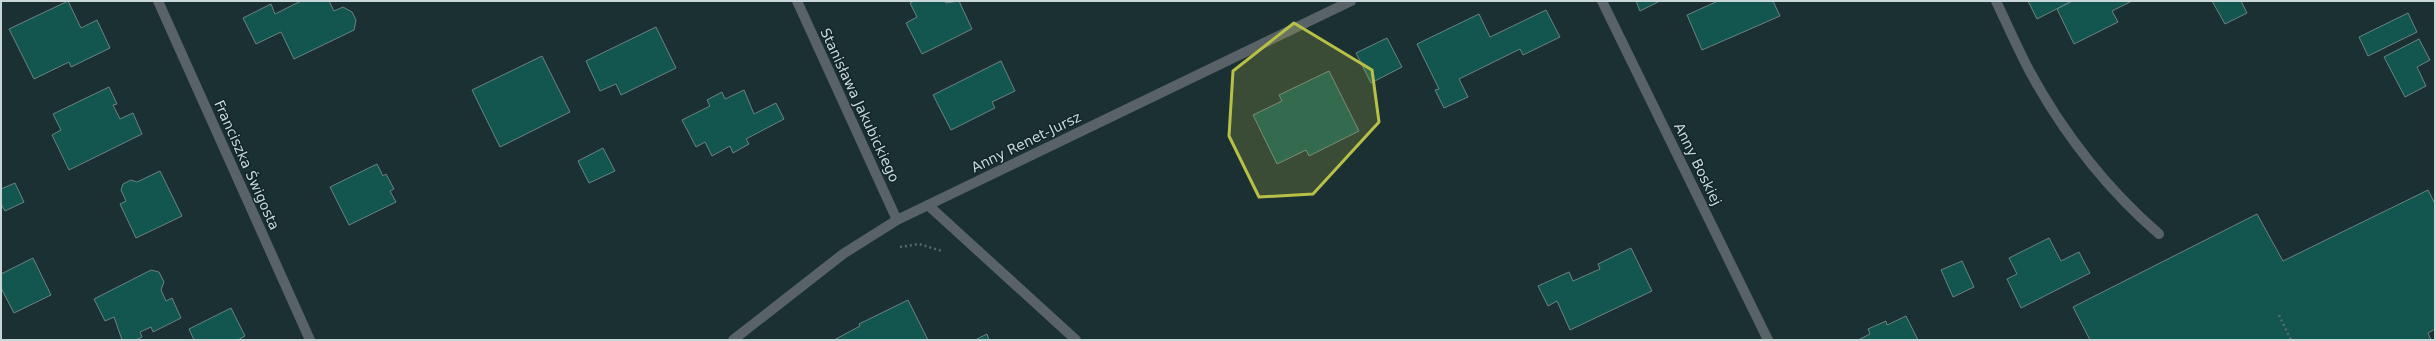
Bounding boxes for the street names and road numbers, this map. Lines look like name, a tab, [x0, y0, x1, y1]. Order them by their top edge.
street label: Stanisława Jakubickiego	[817, 26, 903, 184]
street label: Franciszka Świgosta	[211, 97, 284, 232]
street label: Anny Renet-Jursz	[969, 109, 1083, 175]
street label: Anny Boskiej	[1671, 120, 1725, 208]

